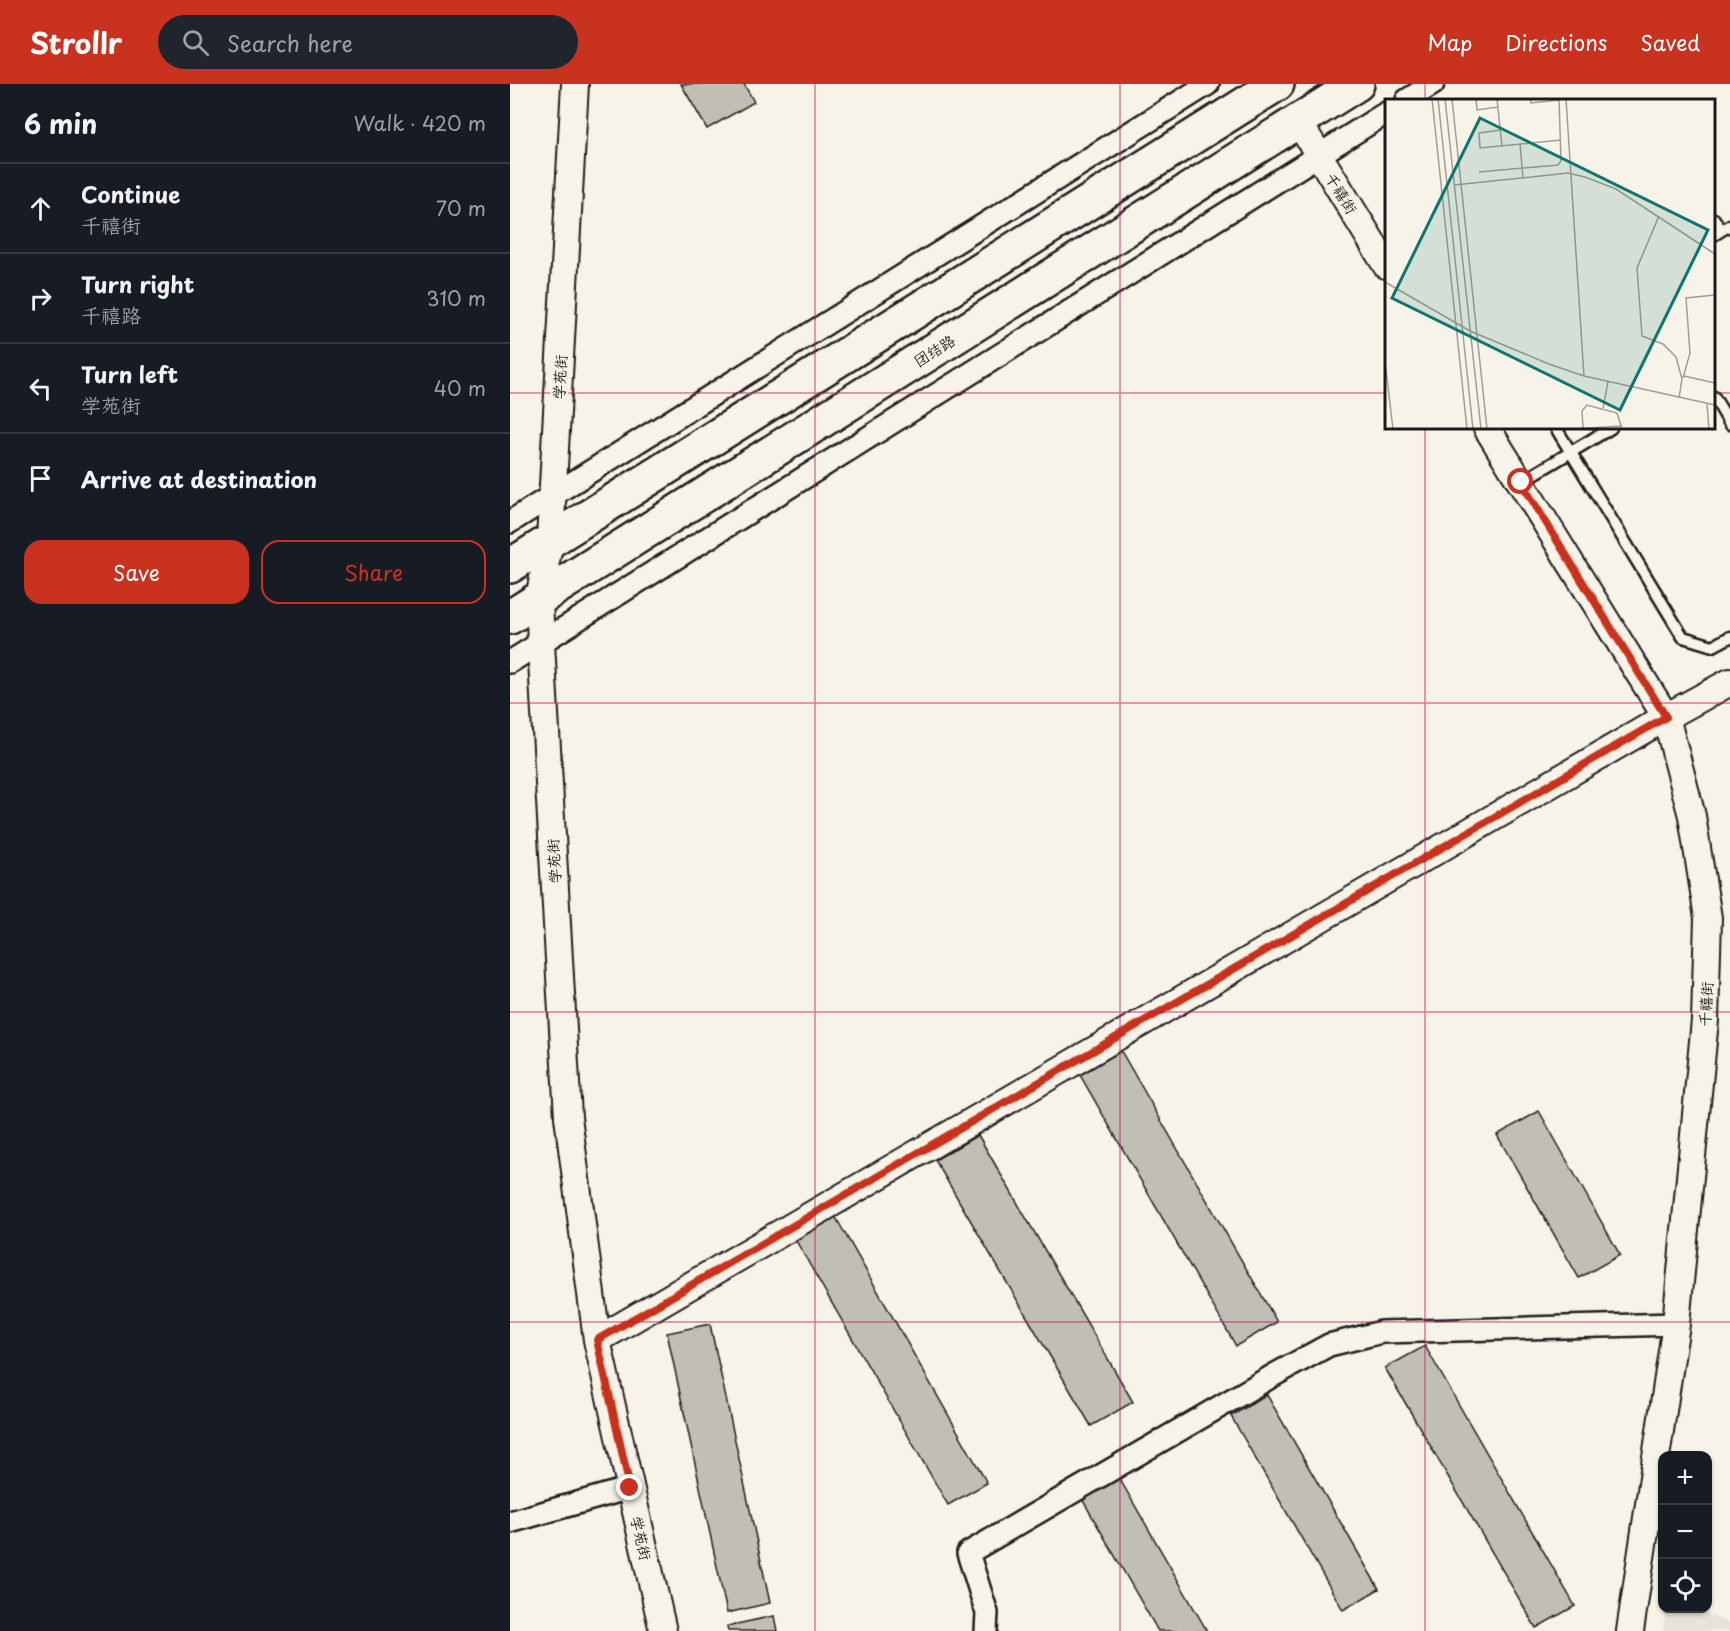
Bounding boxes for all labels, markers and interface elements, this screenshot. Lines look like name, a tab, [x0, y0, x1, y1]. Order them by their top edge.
search box	[158, 15, 578, 69]
text: Strollr	[30, 21, 122, 64]
icon: search	[179, 26, 212, 59]
text: Search here	[227, 26, 353, 59]
text: Map	[1427, 26, 1472, 58]
text: Directions	[1505, 26, 1607, 58]
text: Saved	[1640, 26, 1700, 58]
inset map	[1385, 99, 1715, 429]
text: 6 min	[24, 104, 97, 143]
text: Walk · 420 m	[354, 108, 486, 138]
street label: 千禧街	[1320, 168, 1364, 218]
text: Continue	[81, 177, 180, 210]
icon: ahead	[24, 192, 57, 225]
text: 70 m	[436, 193, 486, 223]
text: 千禧街	[81, 210, 141, 240]
text: Turn right	[81, 267, 194, 300]
icon: right	[24, 282, 57, 315]
text: 310 m	[426, 283, 486, 313]
text: 千禧路	[81, 300, 141, 330]
street label: 团结路	[909, 328, 959, 372]
street label: 学苑街	[546, 354, 572, 400]
text: Turn left	[81, 357, 178, 390]
icon: left	[24, 372, 57, 405]
text: 40 m	[434, 373, 486, 403]
text: 学苑街	[81, 390, 141, 420]
icon: arrive	[24, 462, 57, 495]
text: Arrive at destination	[81, 462, 317, 495]
route start	[1507, 468, 1533, 494]
button: Save	[24, 540, 249, 604]
button: Share	[261, 540, 486, 604]
street label: 学苑街	[540, 838, 566, 884]
street label: 千禧街	[1692, 981, 1718, 1027]
map controls	[1658, 1451, 1712, 1613]
button: +	[1658, 1451, 1712, 1505]
route end	[616, 1474, 642, 1500]
button: −	[1658, 1505, 1712, 1559]
street label: 学苑街	[626, 1513, 658, 1563]
button: locate	[1658, 1559, 1712, 1613]

